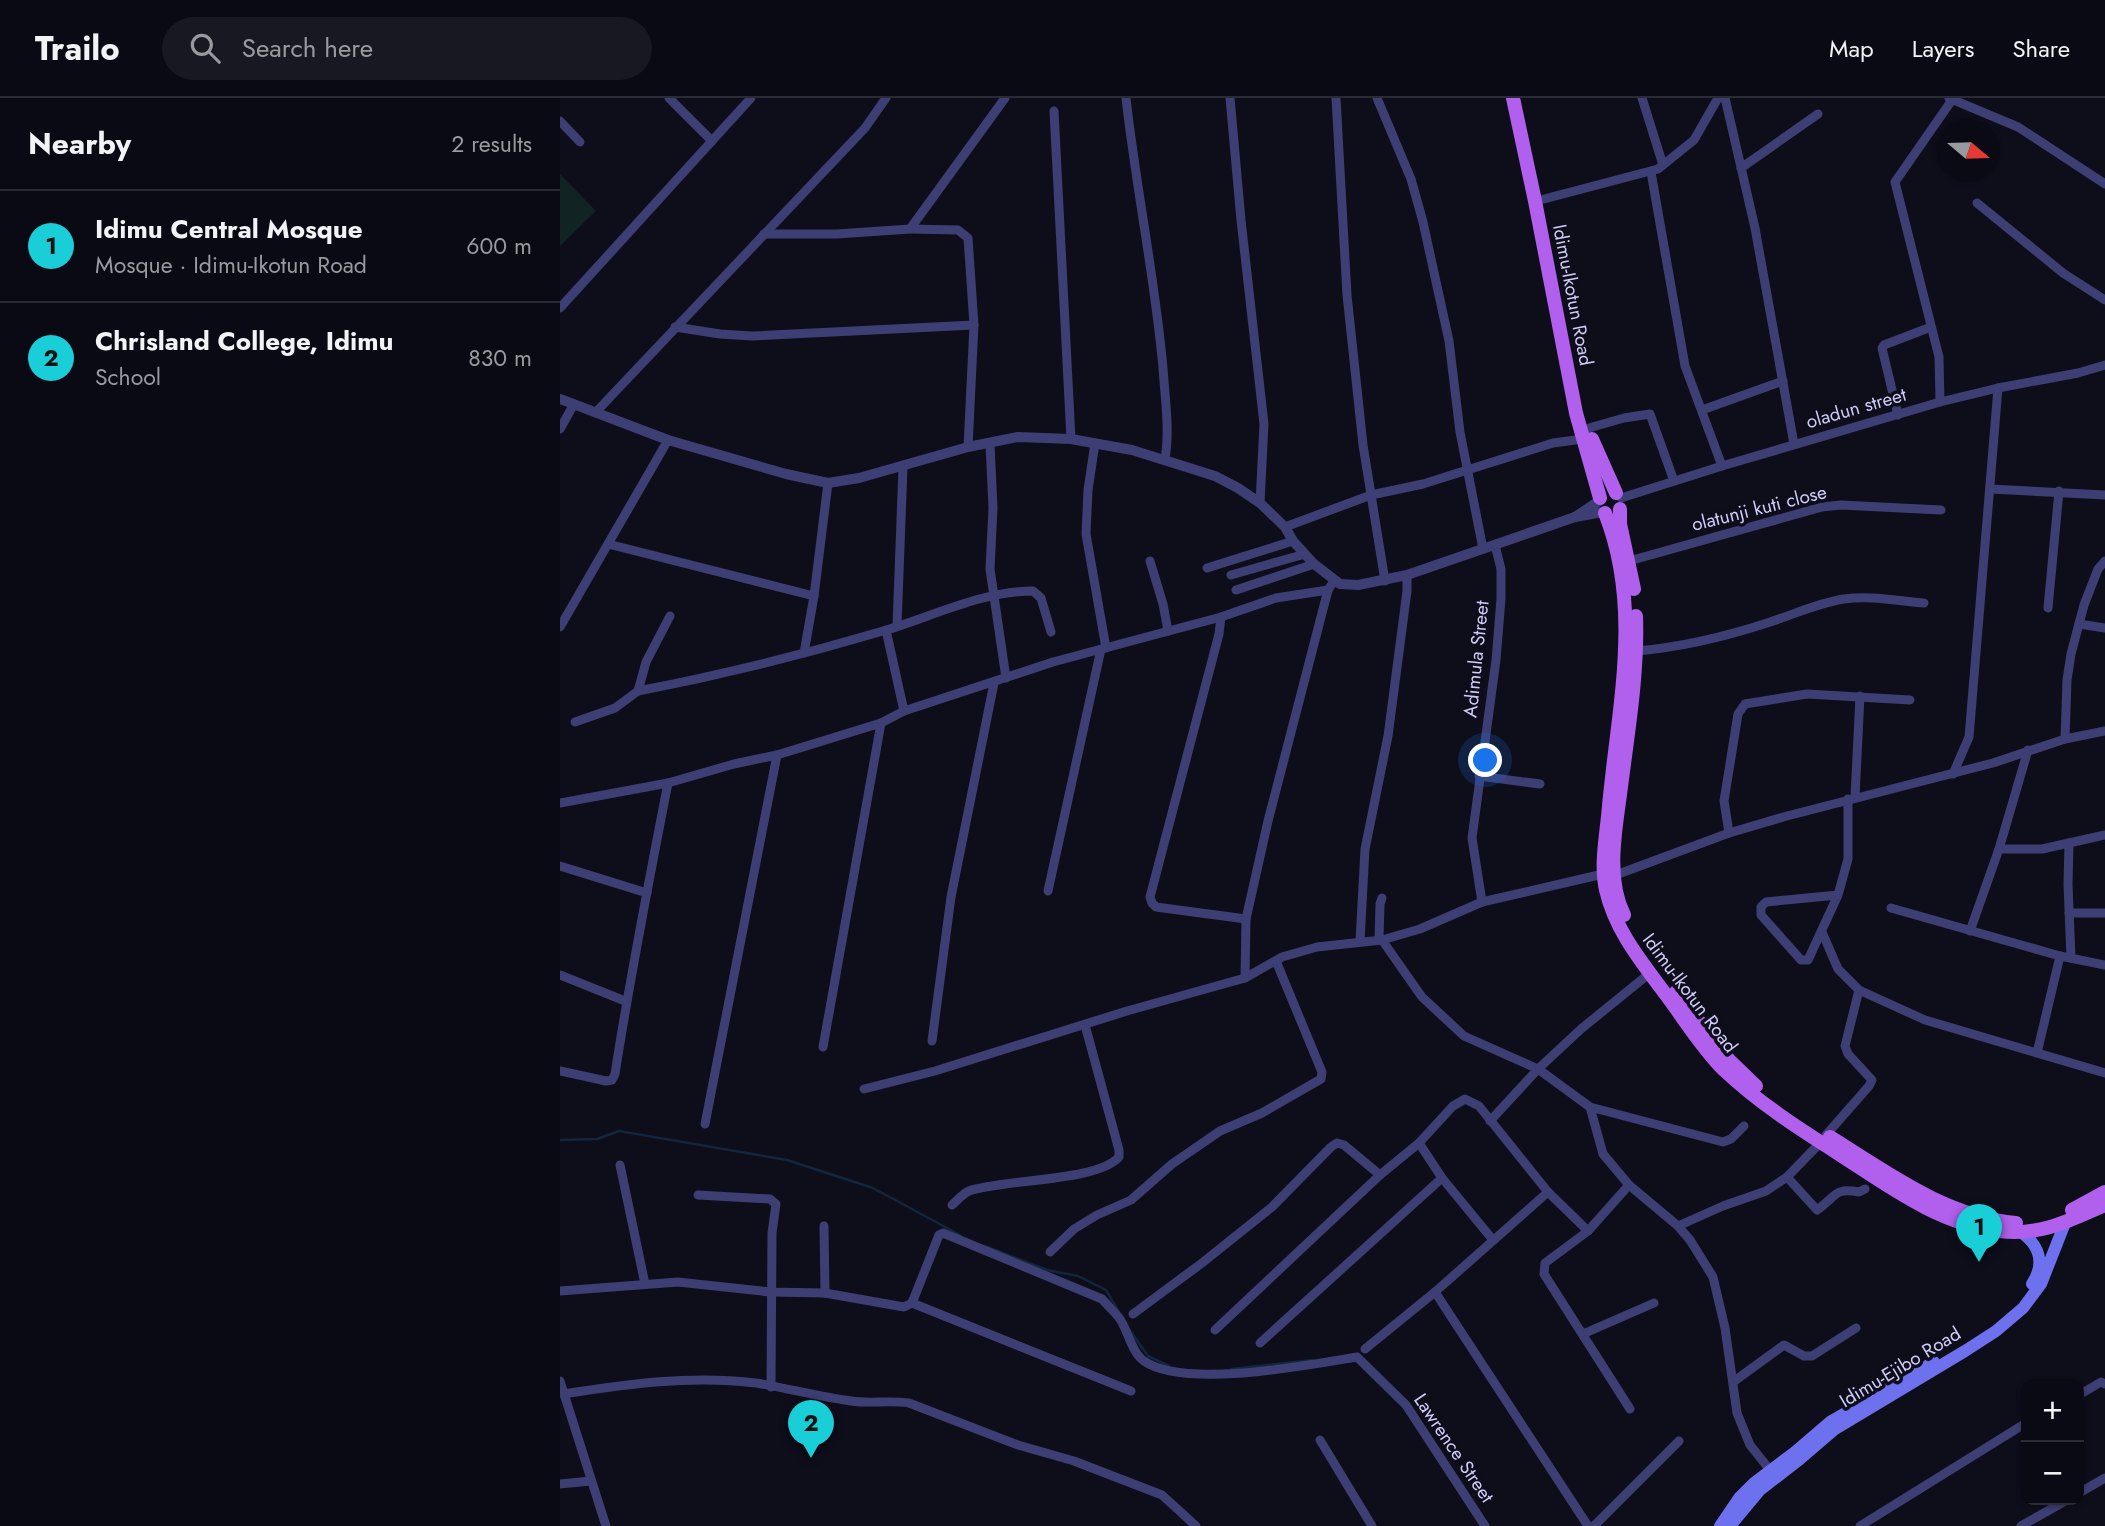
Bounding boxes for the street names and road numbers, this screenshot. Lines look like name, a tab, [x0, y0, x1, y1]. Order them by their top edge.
street label: Idimu-Ikotun Road	[1546, 222, 1600, 368]
street label: oladun street	[1803, 381, 1910, 435]
street label: olatunji kuti close	[1689, 478, 1830, 538]
street label: Adimula Street	[1456, 599, 1496, 719]
street label: Idimu-Ikotun Road	[1636, 928, 1744, 1058]
street label: Idimu-Ejibo Road	[1834, 1320, 1966, 1414]
street label: Lawrence Street	[1407, 1388, 1501, 1508]

